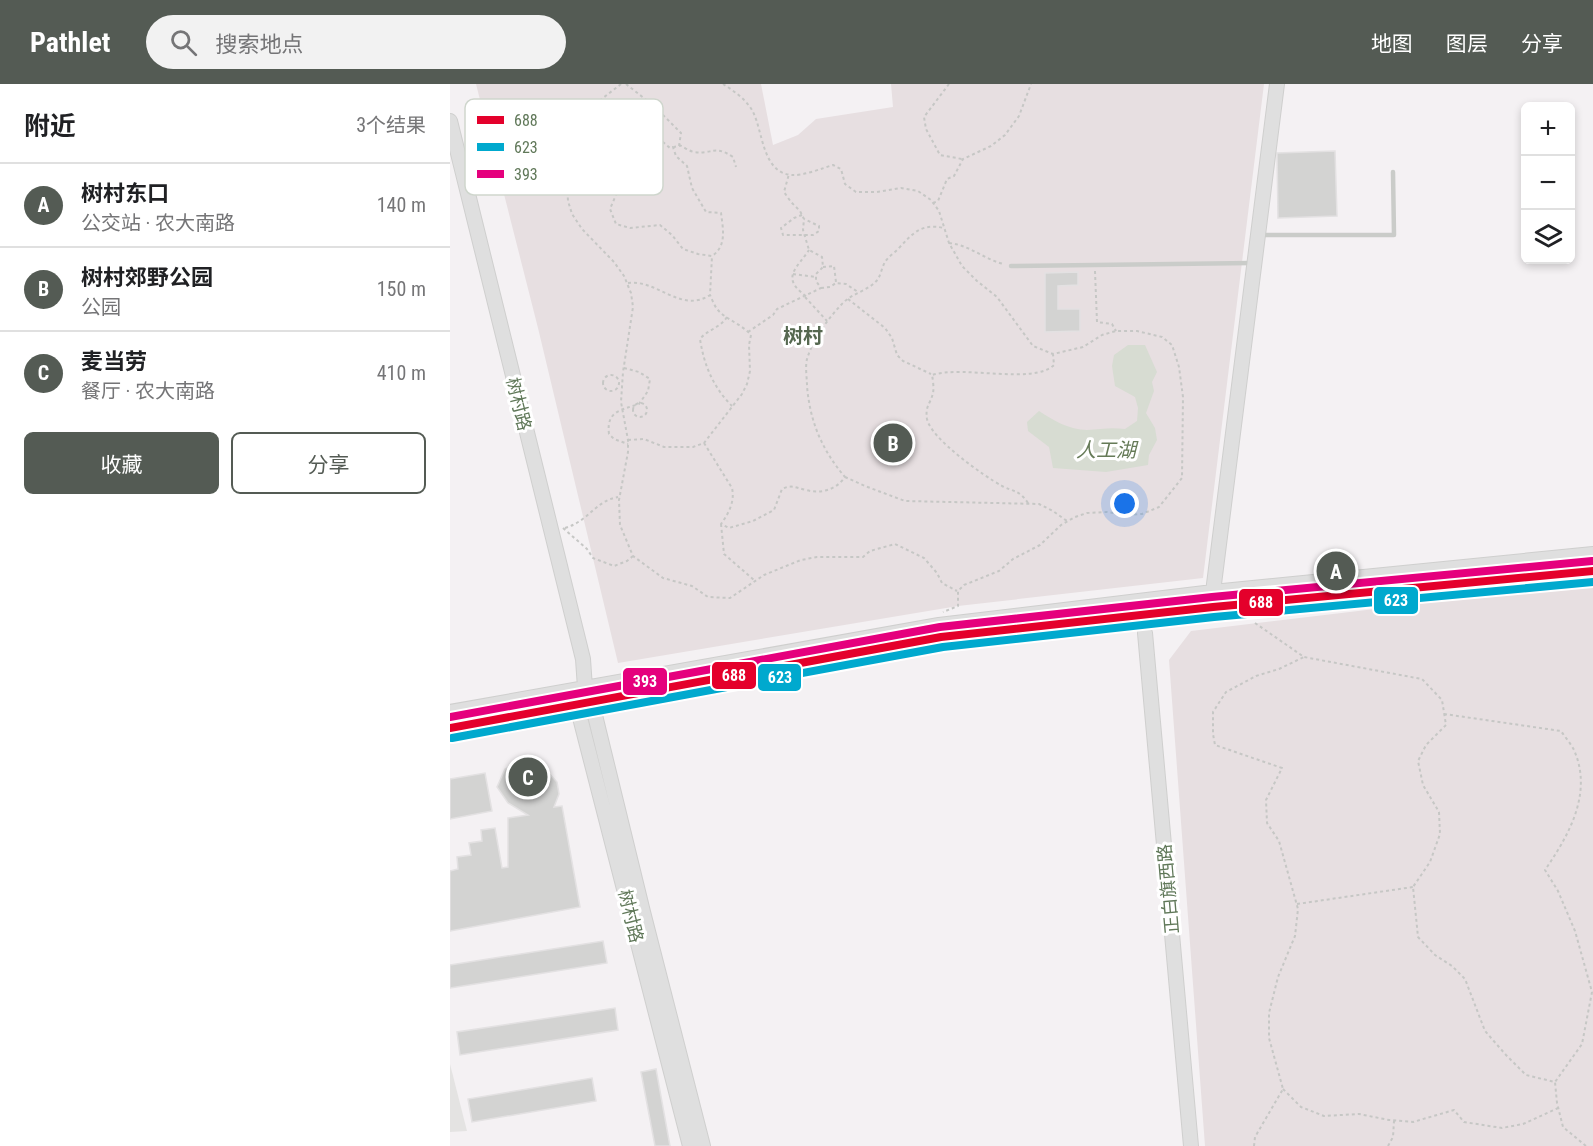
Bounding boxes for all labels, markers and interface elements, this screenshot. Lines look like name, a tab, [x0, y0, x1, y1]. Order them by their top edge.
search box	[146, 15, 566, 69]
text: Pathlet	[30, 26, 110, 59]
icon: search	[167, 26, 200, 59]
text: 搜索地点	[215, 32, 303, 57]
text: 地图	[1371, 32, 1413, 56]
text: 图层	[1446, 32, 1488, 56]
text: 分享	[1521, 32, 1563, 56]
legend	[465, 99, 663, 195]
map controls	[1521, 102, 1575, 264]
button: +	[1521, 102, 1575, 156]
text: 附近	[24, 111, 76, 141]
text: 688	[514, 111, 538, 130]
text: 3个结果	[356, 113, 426, 137]
text: 623	[514, 138, 538, 157]
button: −	[1521, 156, 1575, 210]
text: 393	[514, 165, 538, 184]
text: 树村东口	[81, 181, 169, 206]
text: A	[38, 193, 49, 217]
text: 140 m	[377, 193, 426, 217]
button: layers	[1521, 210, 1575, 264]
text: 公交站 · 农大南路	[81, 211, 235, 235]
text: 树村郊野公园	[81, 265, 213, 290]
text: B	[38, 277, 49, 301]
text: 150 m	[377, 277, 426, 301]
text: 公园	[81, 295, 121, 319]
district label: 树村	[783, 324, 823, 348]
text: 麦当劳	[81, 349, 147, 374]
text: C	[38, 361, 49, 385]
text: 410 m	[377, 361, 426, 385]
street label: 树村路	[502, 375, 536, 433]
text: 餐厅 · 农大南路	[81, 379, 215, 403]
pin: B	[874, 420, 912, 466]
button: 收藏	[24, 432, 219, 494]
button: 分享	[231, 432, 426, 494]
water label: 人工湖	[1076, 438, 1139, 462]
your location	[1110, 489, 1139, 518]
pin: A	[1316, 548, 1356, 594]
line badge: 623	[1373, 586, 1419, 615]
line badge: 688	[1238, 588, 1284, 617]
text: 623	[1384, 591, 1408, 610]
text: 688	[1249, 593, 1273, 612]
line badge: 688	[711, 661, 757, 690]
line badge: 623	[757, 663, 802, 692]
text: 688	[722, 666, 746, 685]
line badge: 393	[622, 667, 668, 696]
text: 623	[768, 668, 792, 687]
text: 393	[633, 672, 657, 691]
pin: C	[508, 754, 548, 800]
street label: 正白旗西路	[1154, 843, 1182, 935]
street label: 树村路	[614, 887, 648, 945]

